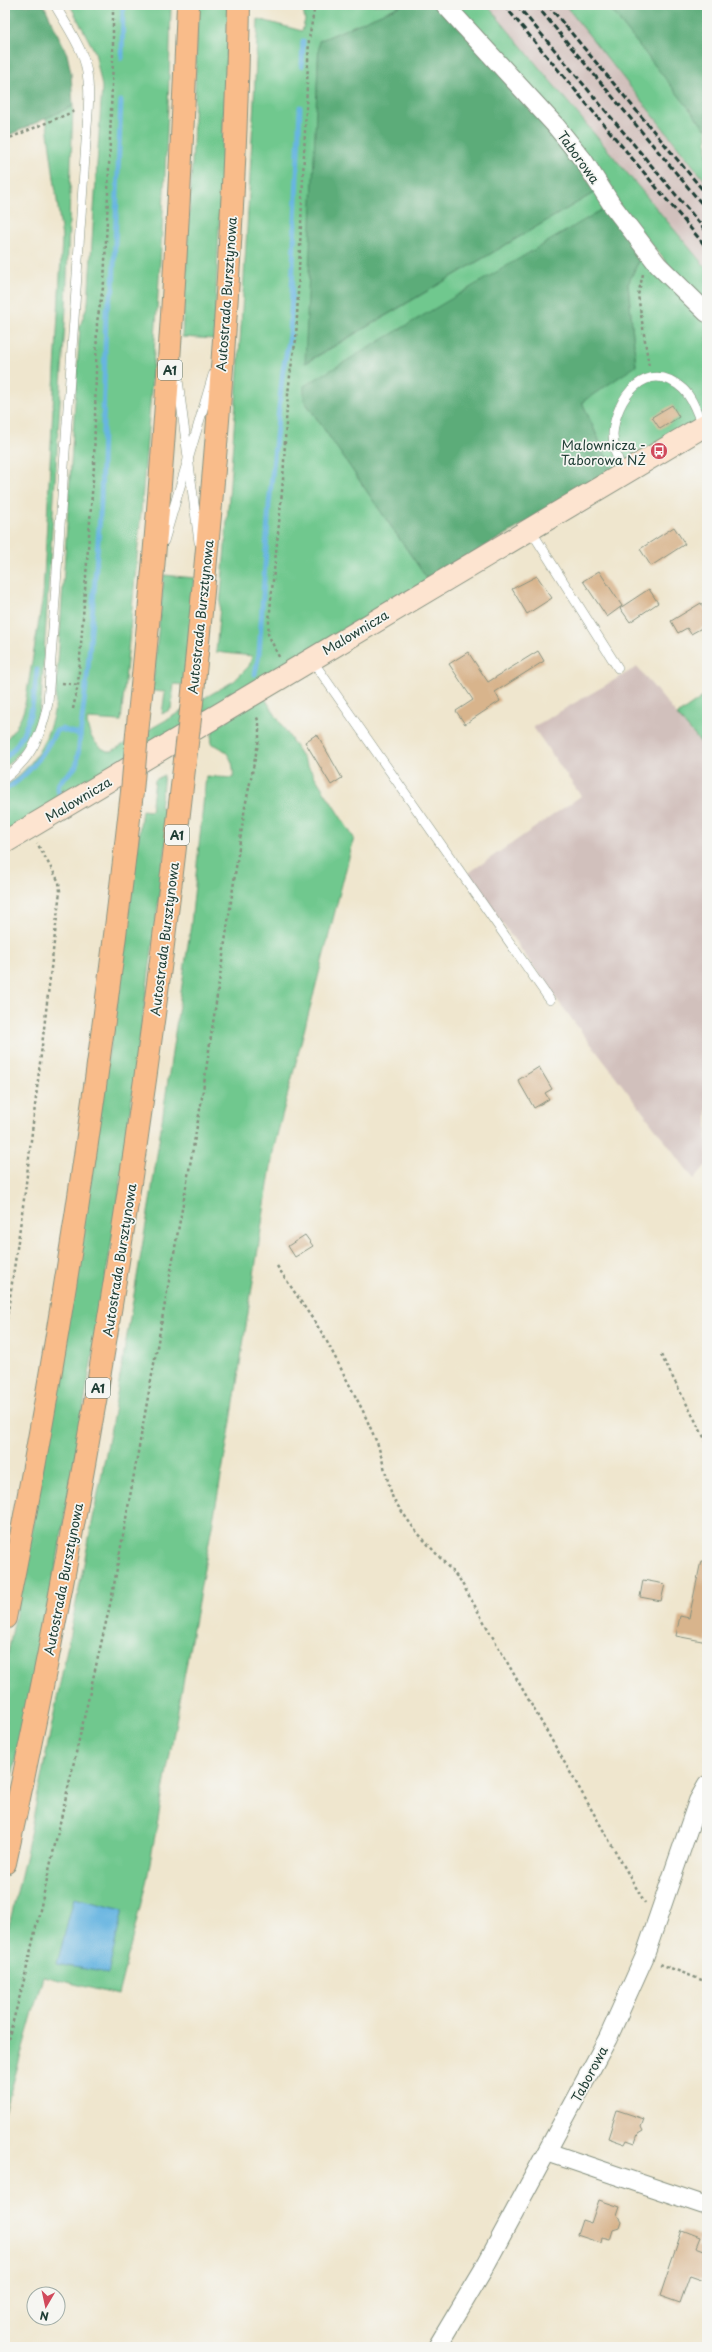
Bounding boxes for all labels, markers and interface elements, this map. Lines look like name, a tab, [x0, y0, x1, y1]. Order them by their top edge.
street label: Taborowa	[553, 127, 605, 188]
street label: Autostrada Bursztynowa	[211, 215, 241, 372]
road number: A1	[158, 360, 182, 380]
place label: Malownicza - Taborowa NŻ	[561, 435, 646, 469]
bus stop icon: Malownicza - Taborowa NŻ	[649, 441, 669, 461]
street label: Autostrada Bursztynowa	[182, 538, 218, 695]
street label: Malownicza	[318, 604, 392, 659]
street label: Malownicza	[41, 771, 115, 826]
road number: A1	[165, 825, 189, 845]
street label: Autostrada Bursztynowa	[145, 860, 183, 1017]
street label: Autostrada Bursztynowa	[98, 1181, 141, 1338]
road number: A1	[86, 1378, 110, 1398]
street label: Autostrada Bursztynowa	[39, 1500, 87, 1657]
street label: Taborowa	[566, 2042, 612, 2106]
north arrow	[26, 2286, 66, 2326]
text: N	[38, 2307, 50, 2325]

